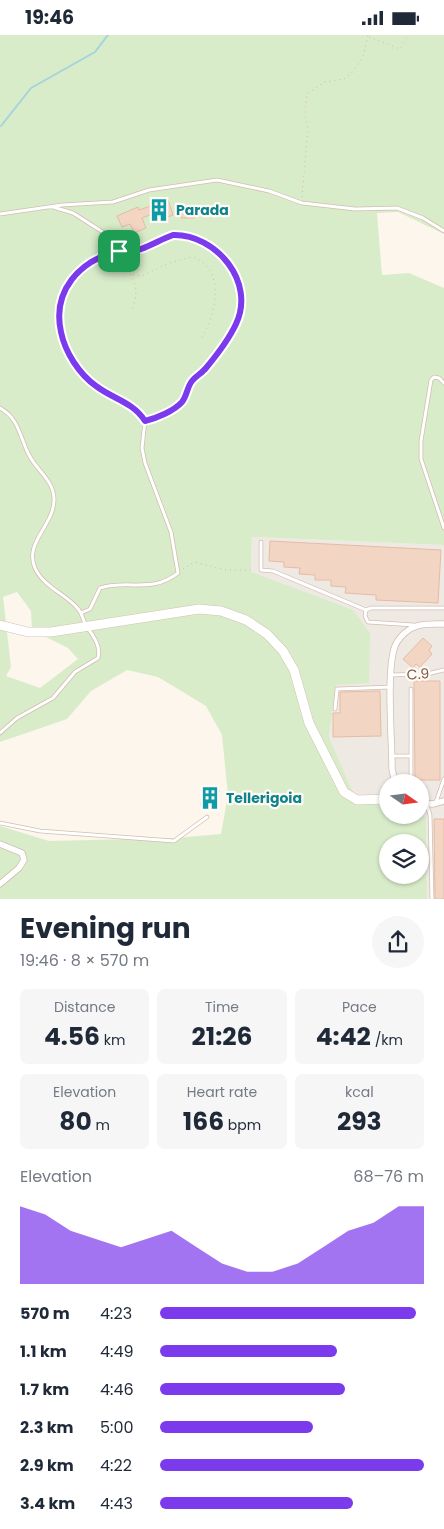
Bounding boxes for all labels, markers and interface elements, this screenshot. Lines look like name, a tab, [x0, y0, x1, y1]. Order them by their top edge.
text: 19:46	[25, 4, 74, 31]
building icon: Parada	[146, 197, 172, 223]
place label: Parada	[176, 200, 229, 220]
pin	[98, 230, 140, 272]
icon: arrive	[105, 237, 133, 265]
street label: C.9	[406, 663, 430, 685]
north arrow	[379, 774, 429, 824]
map controls	[379, 774, 429, 884]
building icon: Tellerigoia	[197, 785, 223, 811]
place label: Tellerigoia	[226, 788, 302, 808]
button: layers	[379, 834, 429, 884]
text: Evening run	[20, 909, 191, 948]
button: share	[372, 916, 424, 968]
text: 19:46 · 8 × 570 m	[20, 949, 149, 972]
text: Distance	[54, 997, 115, 1017]
text: Time	[205, 997, 239, 1017]
text: Pace	[342, 997, 377, 1017]
text: 4.56	[44, 1019, 100, 1054]
text: 21:26	[192, 1019, 252, 1054]
text: 4:42	[316, 1019, 371, 1054]
text: km	[100, 1030, 125, 1050]
text: /km	[371, 1030, 403, 1050]
text: Elevation	[53, 1082, 116, 1102]
text: Heart rate	[187, 1082, 257, 1102]
text: kcal	[345, 1082, 374, 1102]
text: 80	[59, 1104, 92, 1139]
text: 166	[183, 1104, 224, 1139]
text: 293	[337, 1104, 382, 1139]
text: m	[92, 1115, 110, 1135]
text: bpm	[224, 1115, 261, 1135]
text: Elevation	[20, 1165, 92, 1188]
text: 68–76 m	[353, 1165, 424, 1188]
text: 570 m	[20, 1302, 70, 1325]
text: 4:23	[100, 1302, 132, 1325]
text: 1.1 km	[20, 1340, 67, 1363]
text: 4:49	[100, 1340, 134, 1363]
text: 1.7 km	[20, 1378, 69, 1401]
text: 4:46	[100, 1378, 134, 1401]
text: 2.3 km	[20, 1416, 74, 1439]
text: 5:00	[100, 1416, 134, 1439]
text: 2.9 km	[20, 1454, 74, 1477]
text: 4:22	[100, 1454, 132, 1477]
text: 3.4 km	[20, 1492, 75, 1515]
text: 4:43	[100, 1492, 133, 1515]

